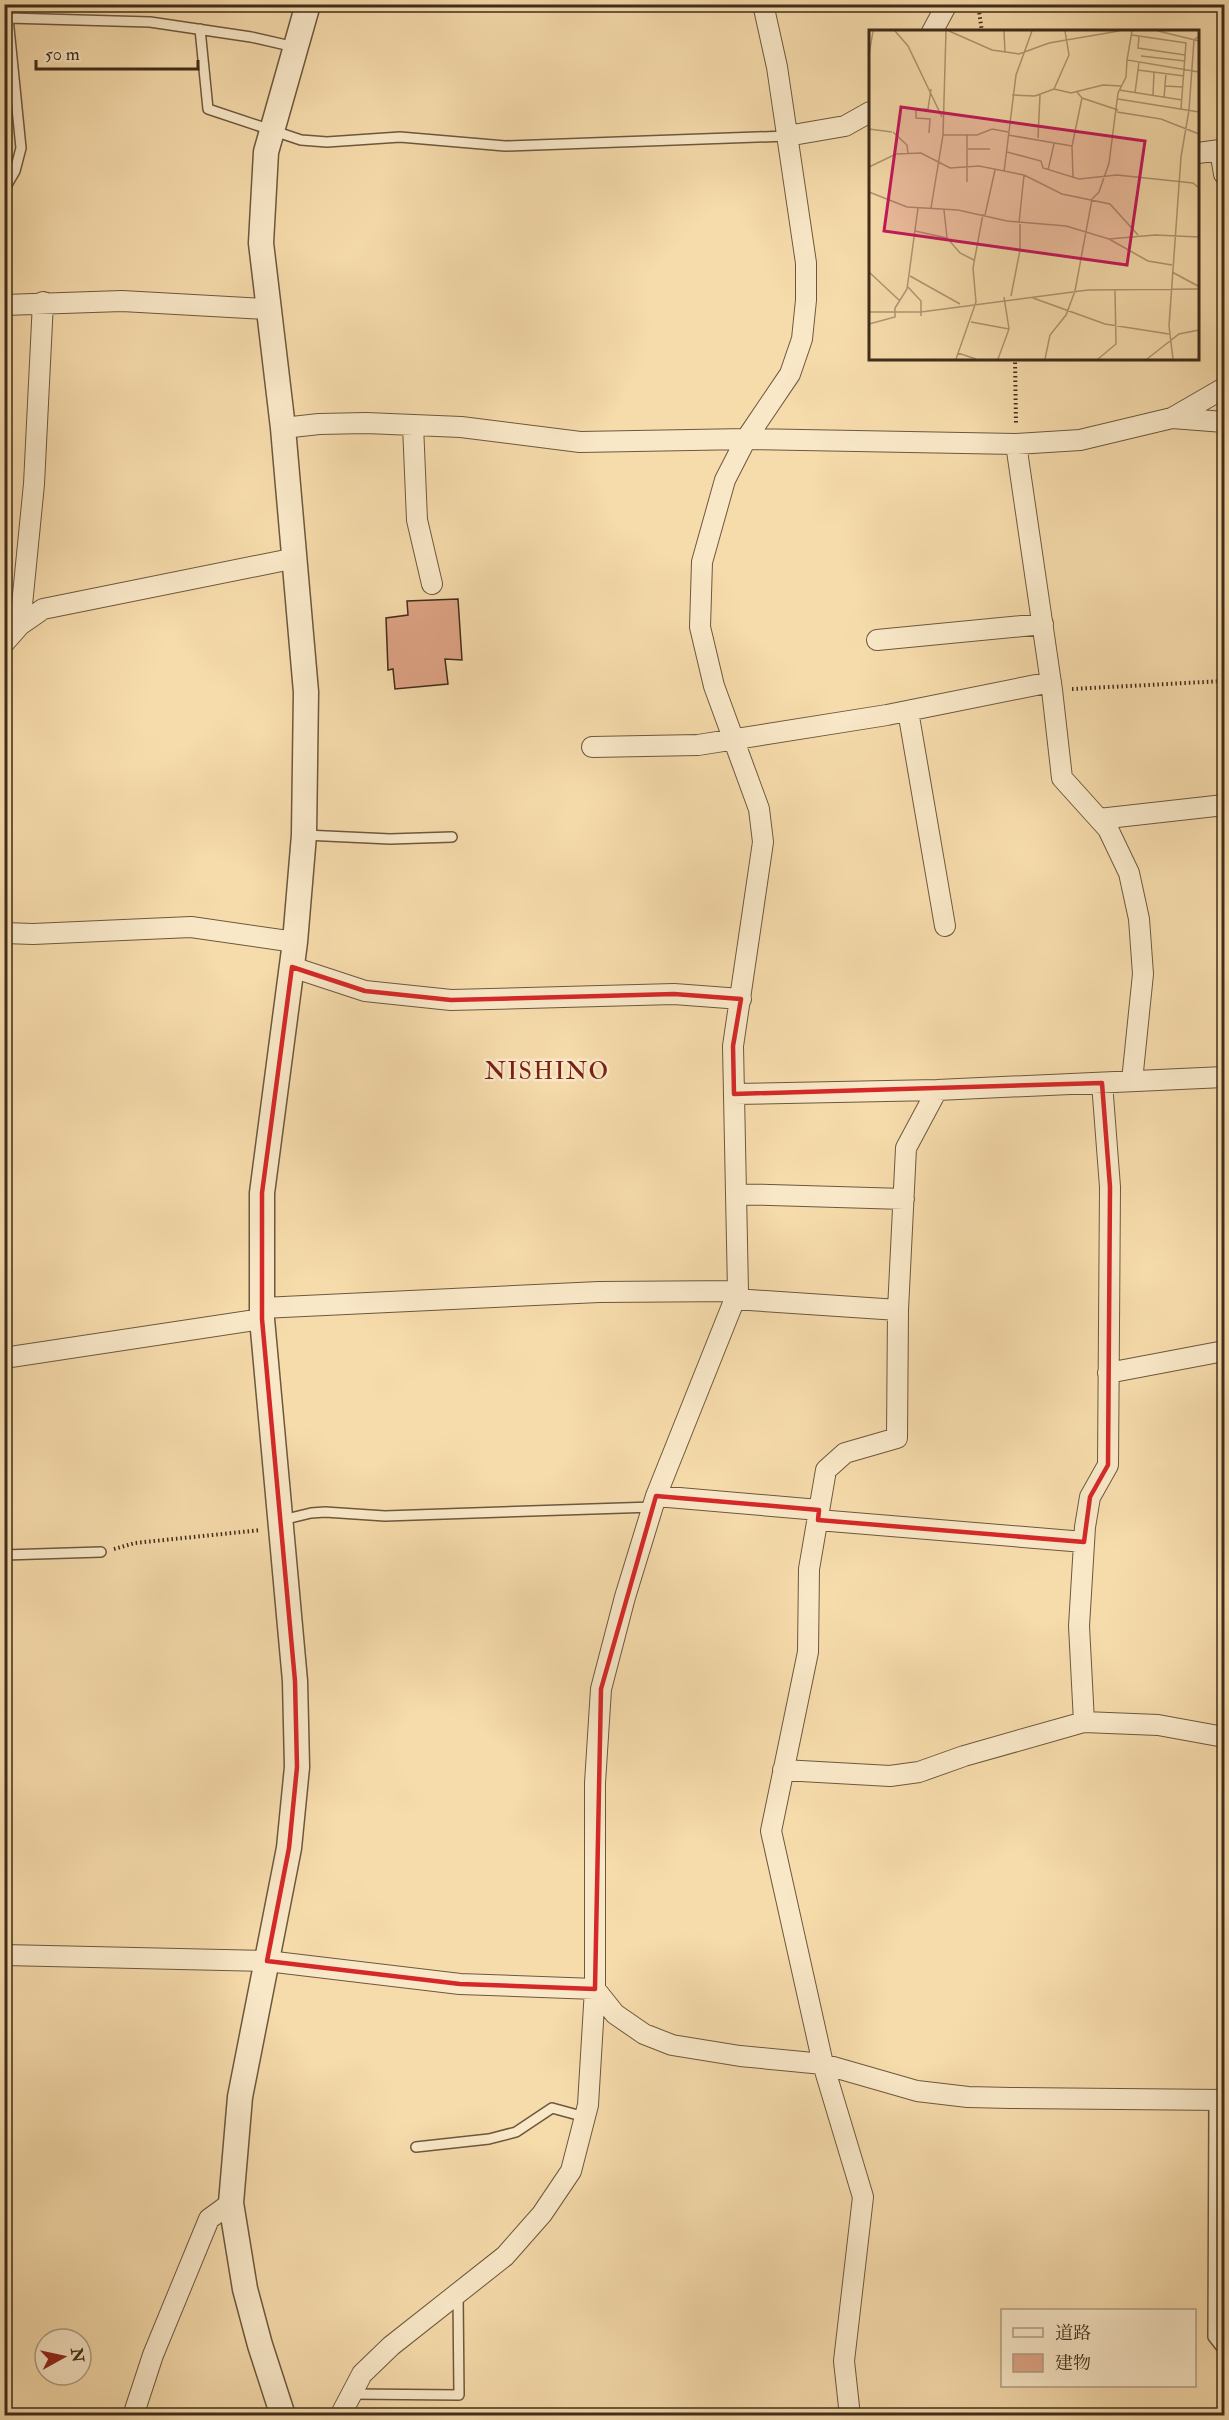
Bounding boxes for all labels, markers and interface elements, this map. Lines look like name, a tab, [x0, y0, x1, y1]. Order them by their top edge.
inset map	[869, 30, 1199, 360]
scale bar	[36, 33, 198, 71]
text: 50 m	[45, 43, 80, 66]
district label: NISHINO	[484, 1056, 610, 1087]
legend	[1001, 2309, 1196, 2387]
text: 道路	[1055, 2322, 1091, 2345]
north arrow	[33, 2327, 93, 2387]
text: N	[66, 2346, 88, 2364]
text: 建物	[1055, 2352, 1091, 2375]

